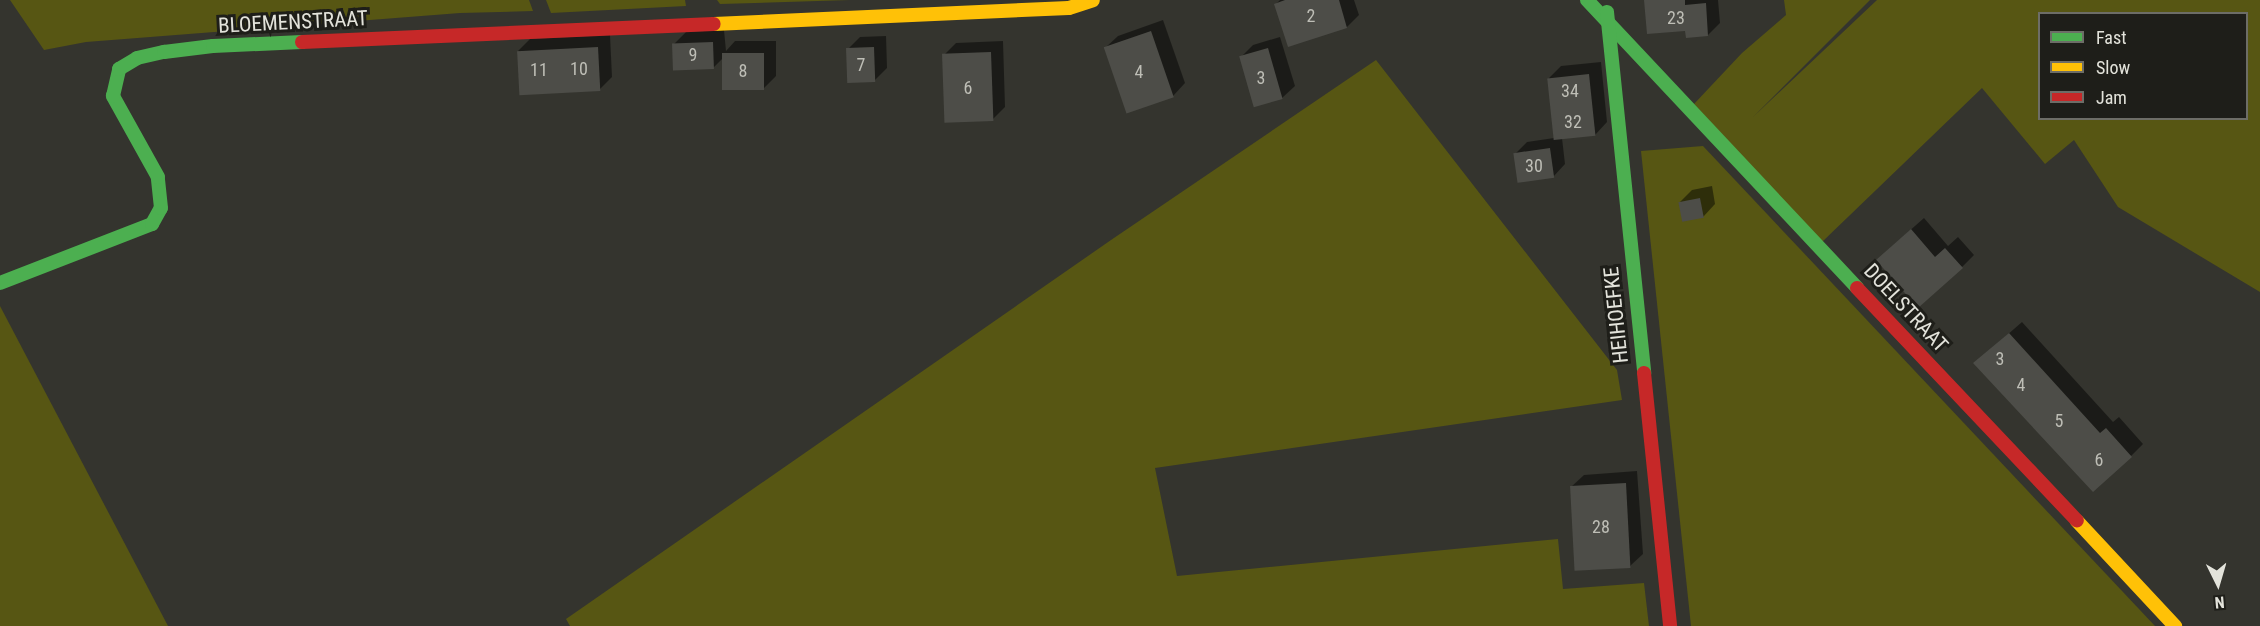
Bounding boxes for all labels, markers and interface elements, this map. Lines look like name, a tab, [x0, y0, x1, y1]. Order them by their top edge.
street label: BLOEMENSTRAAT	[217, 5, 369, 39]
house number: 2	[1307, 5, 1315, 27]
house number: 23	[1667, 7, 1685, 29]
legend	[2038, 12, 2248, 120]
text: Fast	[2096, 27, 2127, 48]
house number: 9	[689, 44, 697, 66]
house number: 7	[857, 54, 865, 76]
text: Slow	[2096, 57, 2130, 78]
house number: 10	[570, 58, 588, 80]
house number: 11	[530, 59, 548, 81]
house number: 8	[739, 60, 747, 82]
house number: 4	[1135, 61, 1143, 83]
house number: 3	[1257, 67, 1265, 89]
house number: 6	[964, 77, 972, 99]
house number: 34	[1561, 80, 1579, 102]
text: Jam	[2096, 87, 2127, 108]
house number: 32	[1564, 111, 1582, 133]
house number: 30	[1525, 155, 1543, 177]
street label: DOELSTRAAT	[1859, 259, 1953, 357]
street label: HEIHOEFKE	[1598, 266, 1634, 364]
house number: 3	[1996, 348, 2004, 370]
house number: 4	[2017, 374, 2025, 396]
house number: 5	[2055, 410, 2063, 432]
house number: 6	[2095, 449, 2103, 471]
house number: 28	[1592, 516, 1610, 538]
north arrow	[2188, 554, 2248, 614]
text: N	[2214, 593, 2225, 612]

